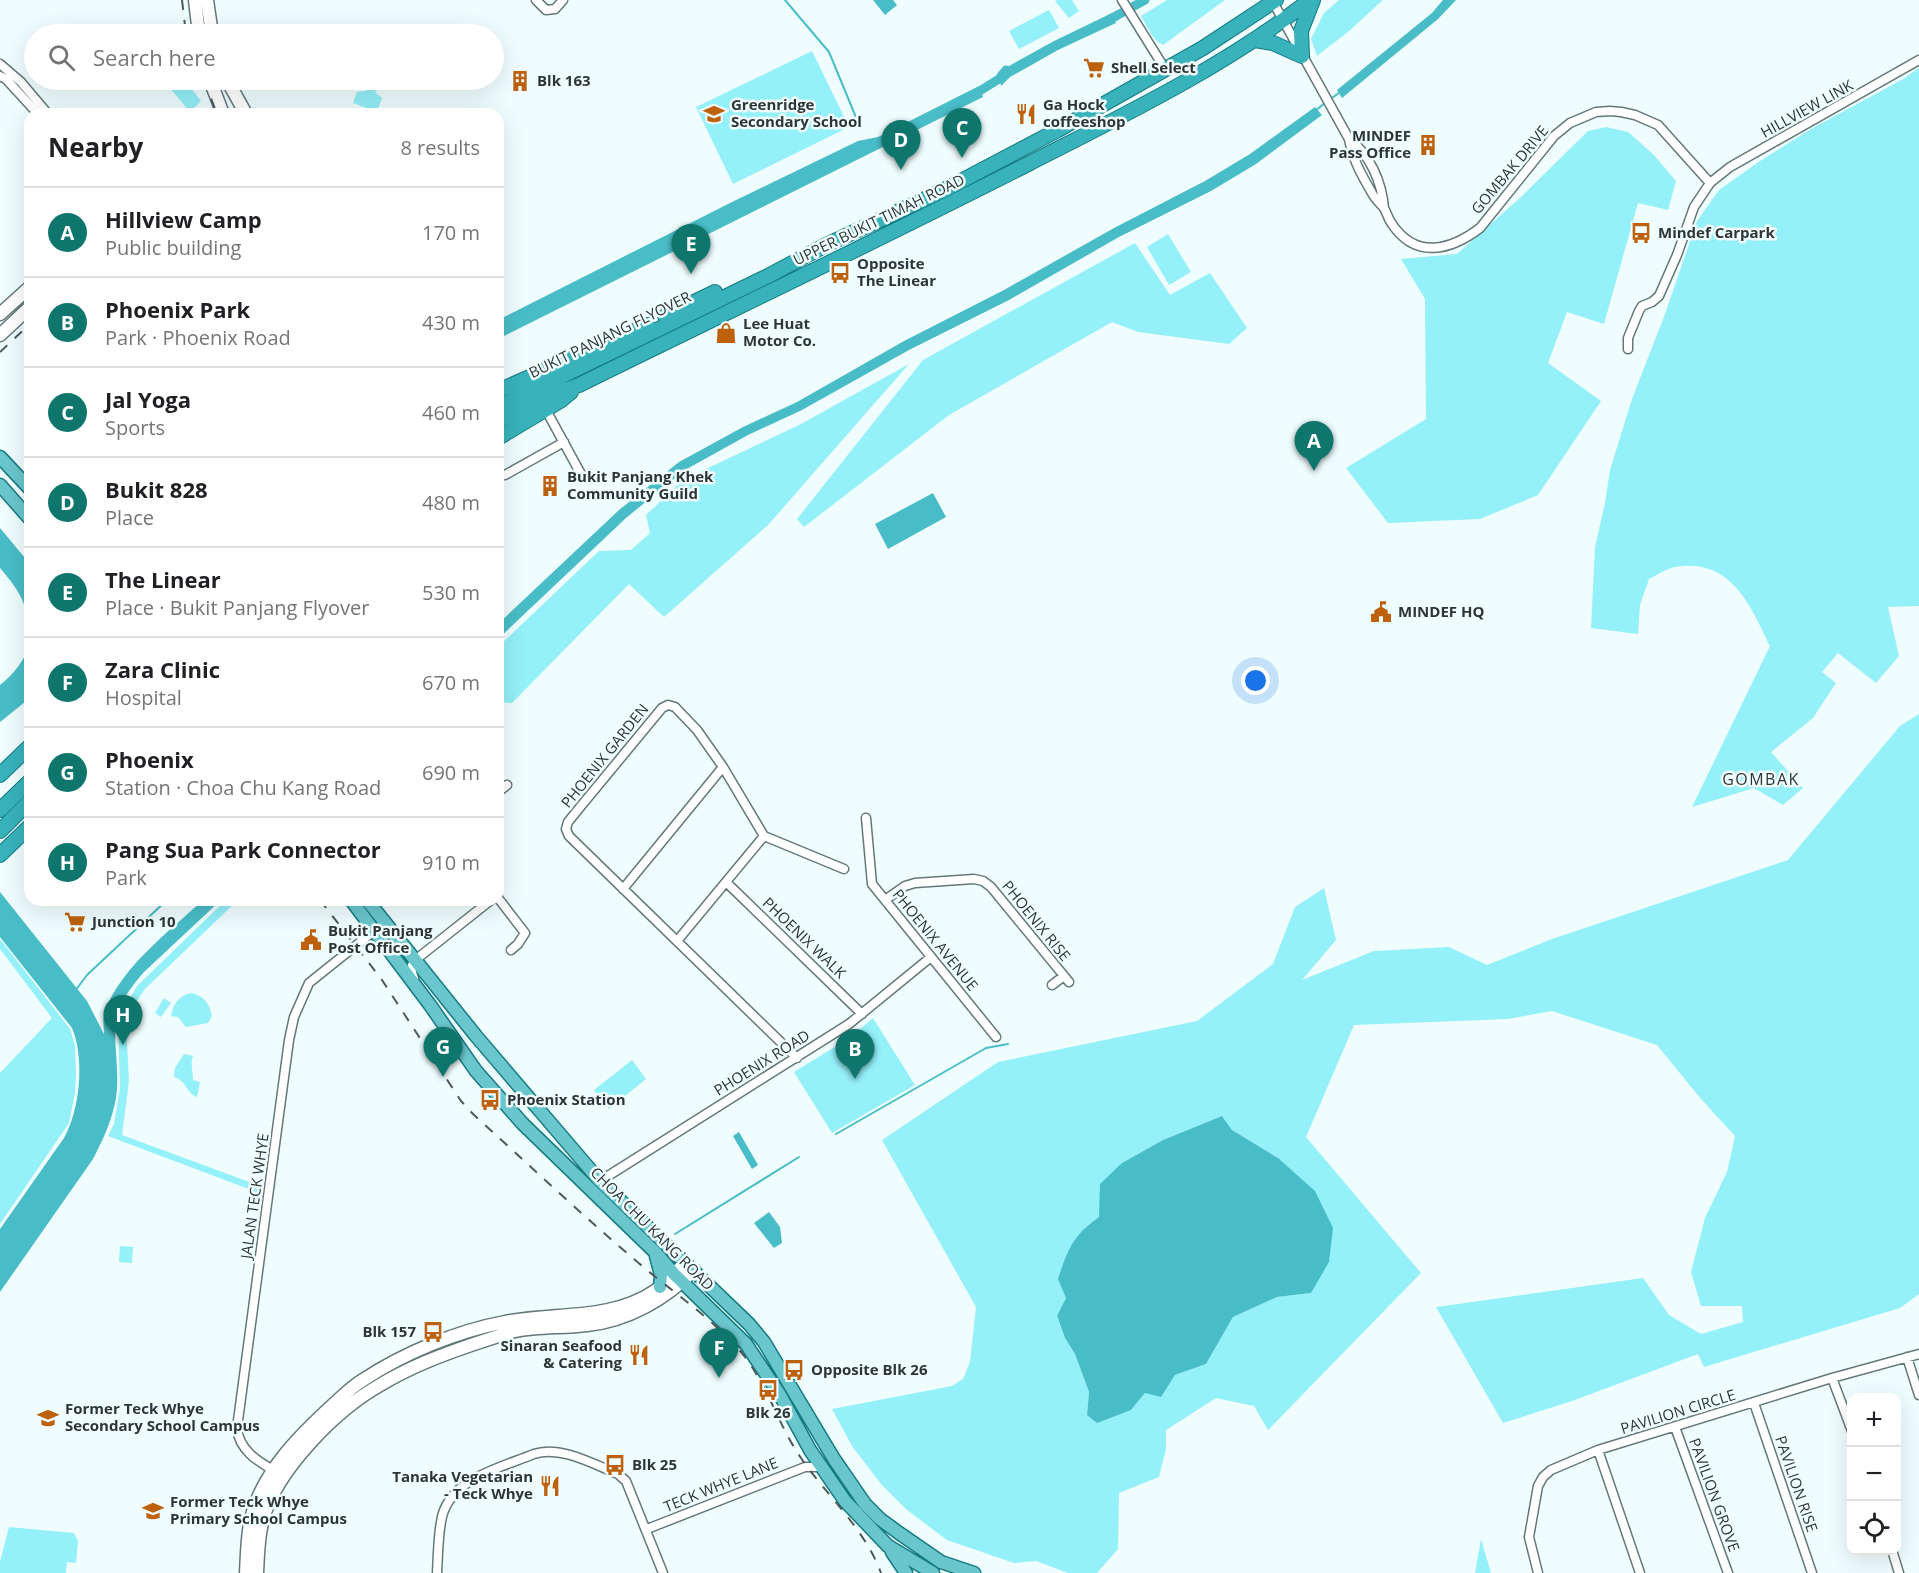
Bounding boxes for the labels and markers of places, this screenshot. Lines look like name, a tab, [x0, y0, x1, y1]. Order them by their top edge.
supermarket icon: Shell Select	[1082, 56, 1106, 80]
place label: Shell Select	[1111, 57, 1196, 77]
building icon: Blk 163	[508, 69, 532, 93]
place label: Blk 163	[537, 70, 591, 90]
place label: Greenridge Secondary School	[731, 94, 862, 131]
place label: Ga Hock coffeeshop	[1043, 94, 1125, 131]
school or university icon: Greenridge Secondary School	[702, 102, 726, 126]
restaurant icon: Ga Hock coffeeshop	[1014, 102, 1038, 126]
pin: C	[942, 108, 982, 158]
pin: D	[882, 120, 920, 170]
place label: MINDEF Pass Office	[1329, 125, 1411, 162]
building icon: MINDEF Pass Office	[1416, 133, 1440, 157]
bus stop icon: Mindef Carpark	[1629, 221, 1653, 245]
place label: Mindef Carpark	[1658, 222, 1775, 242]
pin: E	[672, 224, 710, 274]
place label: Opposite The Linear	[857, 253, 936, 290]
bus stop icon: Opposite The Linear	[828, 261, 852, 285]
place label: Lee Huat Motor Co.	[743, 313, 816, 350]
shop icon: Lee Huat Motor Co.	[714, 321, 738, 345]
pin: A	[1294, 422, 1334, 471]
place label: Bukit Panjang Khek Community Guild	[567, 466, 714, 503]
building icon: Bukit Panjang Khek Community Guild	[538, 474, 562, 498]
public building icon: MINDEF HQ	[1369, 600, 1393, 624]
place label: MINDEF HQ	[1398, 601, 1484, 621]
supermarket icon: Junction 10	[63, 910, 87, 934]
place label: Junction 10	[90, 911, 176, 931]
place label: Bukit Panjang Post Office	[328, 920, 433, 957]
public building icon: Bukit Panjang Post Office	[299, 928, 323, 952]
pin: H	[104, 996, 142, 1045]
pin: G	[424, 1028, 462, 1077]
pin: B	[836, 1030, 874, 1079]
bus stop icon: Phoenix Station	[478, 1088, 502, 1112]
place label: Phoenix Station	[507, 1089, 626, 1109]
bus stop icon: Blk 157	[421, 1320, 445, 1344]
place label: Blk 157	[362, 1321, 416, 1341]
pin: F	[700, 1328, 738, 1378]
place label: Sinaran Seafood & Catering	[501, 1335, 623, 1372]
restaurant icon: Sinaran Seafood & Catering	[627, 1343, 651, 1367]
bus stop icon: Opposite Blk 26	[782, 1358, 806, 1382]
place label: Opposite Blk 26	[811, 1359, 928, 1379]
bus stop icon: Blk 26	[756, 1378, 780, 1402]
place label: Former Teck Whye Secondary School Campus	[65, 1398, 260, 1435]
place label: Blk 26	[745, 1402, 791, 1422]
school or university icon: Former Teck Whye Secondary School Campus	[36, 1406, 60, 1430]
bus stop icon: Blk 25	[603, 1453, 627, 1477]
place label: Blk 25	[632, 1454, 677, 1474]
place label: Tanaka Vegetarian - Teck Whye	[392, 1466, 533, 1503]
restaurant icon: Tanaka Vegetarian - Teck Whye	[538, 1474, 562, 1498]
place label: Former Teck Whye Primary School Campus	[170, 1491, 347, 1528]
school or university icon: Former Teck Whye Primary School Campus	[141, 1499, 165, 1523]

